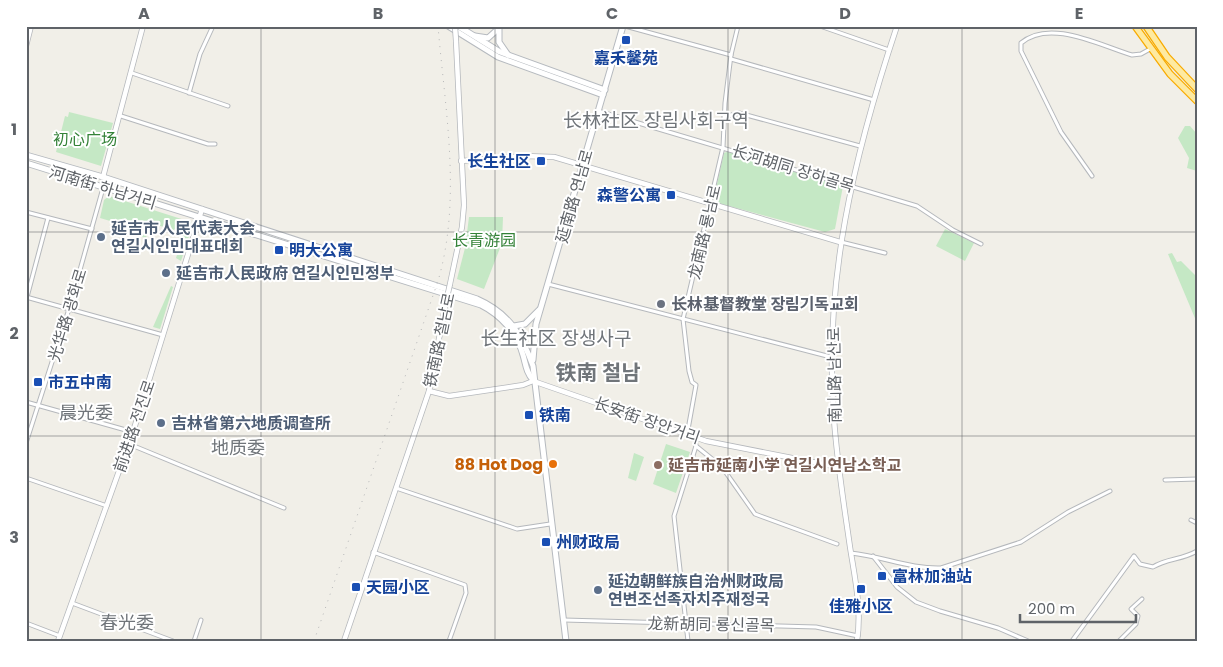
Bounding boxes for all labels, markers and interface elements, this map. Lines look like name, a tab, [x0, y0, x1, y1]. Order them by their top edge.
text: A	[138, 2, 150, 25]
text: B	[373, 2, 383, 25]
text: C	[606, 2, 618, 25]
text: D	[839, 2, 851, 25]
text: E	[1075, 2, 1083, 25]
marker: 嘉禾馨苑	[620, 34, 632, 46]
place label: 嘉禾馨苑	[594, 47, 658, 70]
district label: 长林社区 장림사회구역	[563, 107, 749, 134]
text: 1	[11, 118, 17, 141]
park label: 初心广场	[53, 128, 117, 151]
street label: 长河胡同 장하골목	[729, 139, 857, 198]
street label: 延南路 연남로	[550, 146, 599, 246]
place label: 长生社区	[467, 150, 531, 173]
marker: 长生社区	[535, 155, 547, 167]
street label: 河南街 하남거리	[46, 160, 159, 215]
street label: 龙南路 룡남로	[682, 182, 727, 282]
place label: 森警公寓	[597, 184, 661, 207]
marker: 森警公寓	[665, 189, 677, 201]
place label: 延吉市人民代表大会 연길시인민대표대회	[111, 217, 255, 258]
park label: 长青游园	[452, 229, 516, 252]
marker: 延吉市人民代表大会 연길시인민대표대회	[95, 231, 107, 243]
place label: 明大公寓	[289, 239, 353, 262]
marker: 明大公寓	[273, 244, 285, 256]
place label: 延吉市人民政府 연길시인민정부	[176, 262, 394, 285]
street label: 光华路 광화로	[42, 265, 93, 365]
marker: 延吉市人民政府 연길시인민정부	[160, 267, 172, 279]
street label: 铁南路 철남로	[418, 290, 461, 390]
place label: 长林基督教堂 장림기독교회	[671, 293, 859, 316]
marker: 长林基督教堂 장림기독교회	[655, 298, 667, 310]
text: 2	[9, 322, 19, 345]
district label: 长生社区 장생사구	[481, 325, 632, 352]
street label: 南山路 남산로	[822, 326, 847, 423]
district label: 铁南 철남	[555, 358, 641, 387]
place label: 市五中南	[48, 371, 112, 394]
marker: 市五中南	[32, 376, 44, 388]
street label: 前进路 전진로	[108, 377, 161, 475]
street label: 长安街 장안거리	[591, 392, 703, 449]
district label: 晨光委	[59, 400, 113, 425]
place label: 铁南	[539, 404, 571, 427]
marker: 铁南	[523, 409, 535, 421]
place label: 吉林省第六地质调查所	[171, 412, 331, 435]
marker: 吉林省第六地质调查所	[155, 417, 167, 429]
district label: 地质委	[211, 435, 265, 460]
place label: 88 Hot Dog	[454, 453, 543, 476]
place label: 延吉市延南小学 연길시연남소학교	[668, 454, 901, 477]
marker: 88 Hot Dog	[547, 458, 559, 470]
marker: 延吉市延南小学 연길시연남소학교	[652, 459, 664, 471]
text: 3	[9, 526, 19, 549]
place label: 州财政局	[556, 531, 620, 554]
marker: 州财政局	[540, 536, 552, 548]
place label: 富林加油站	[892, 565, 972, 588]
place label: 延边朝鲜族自治州财政局 연변조선족자치주재정국	[608, 570, 784, 611]
marker: 富林加油站	[876, 570, 888, 582]
place label: 天园小区	[366, 576, 430, 599]
marker: 天园小区	[350, 581, 362, 593]
marker: 佳雅小区	[855, 583, 867, 595]
marker: 延边朝鲜族自治州财政局 연변조선족자치주재정국	[592, 584, 604, 596]
scale bar	[1020, 592, 1137, 624]
place label: 佳雅小区	[829, 595, 893, 618]
text: 200 m	[1028, 598, 1075, 619]
district label: 春光委	[100, 610, 154, 635]
street label: 龙新胡同 룡신골목	[647, 612, 775, 637]

